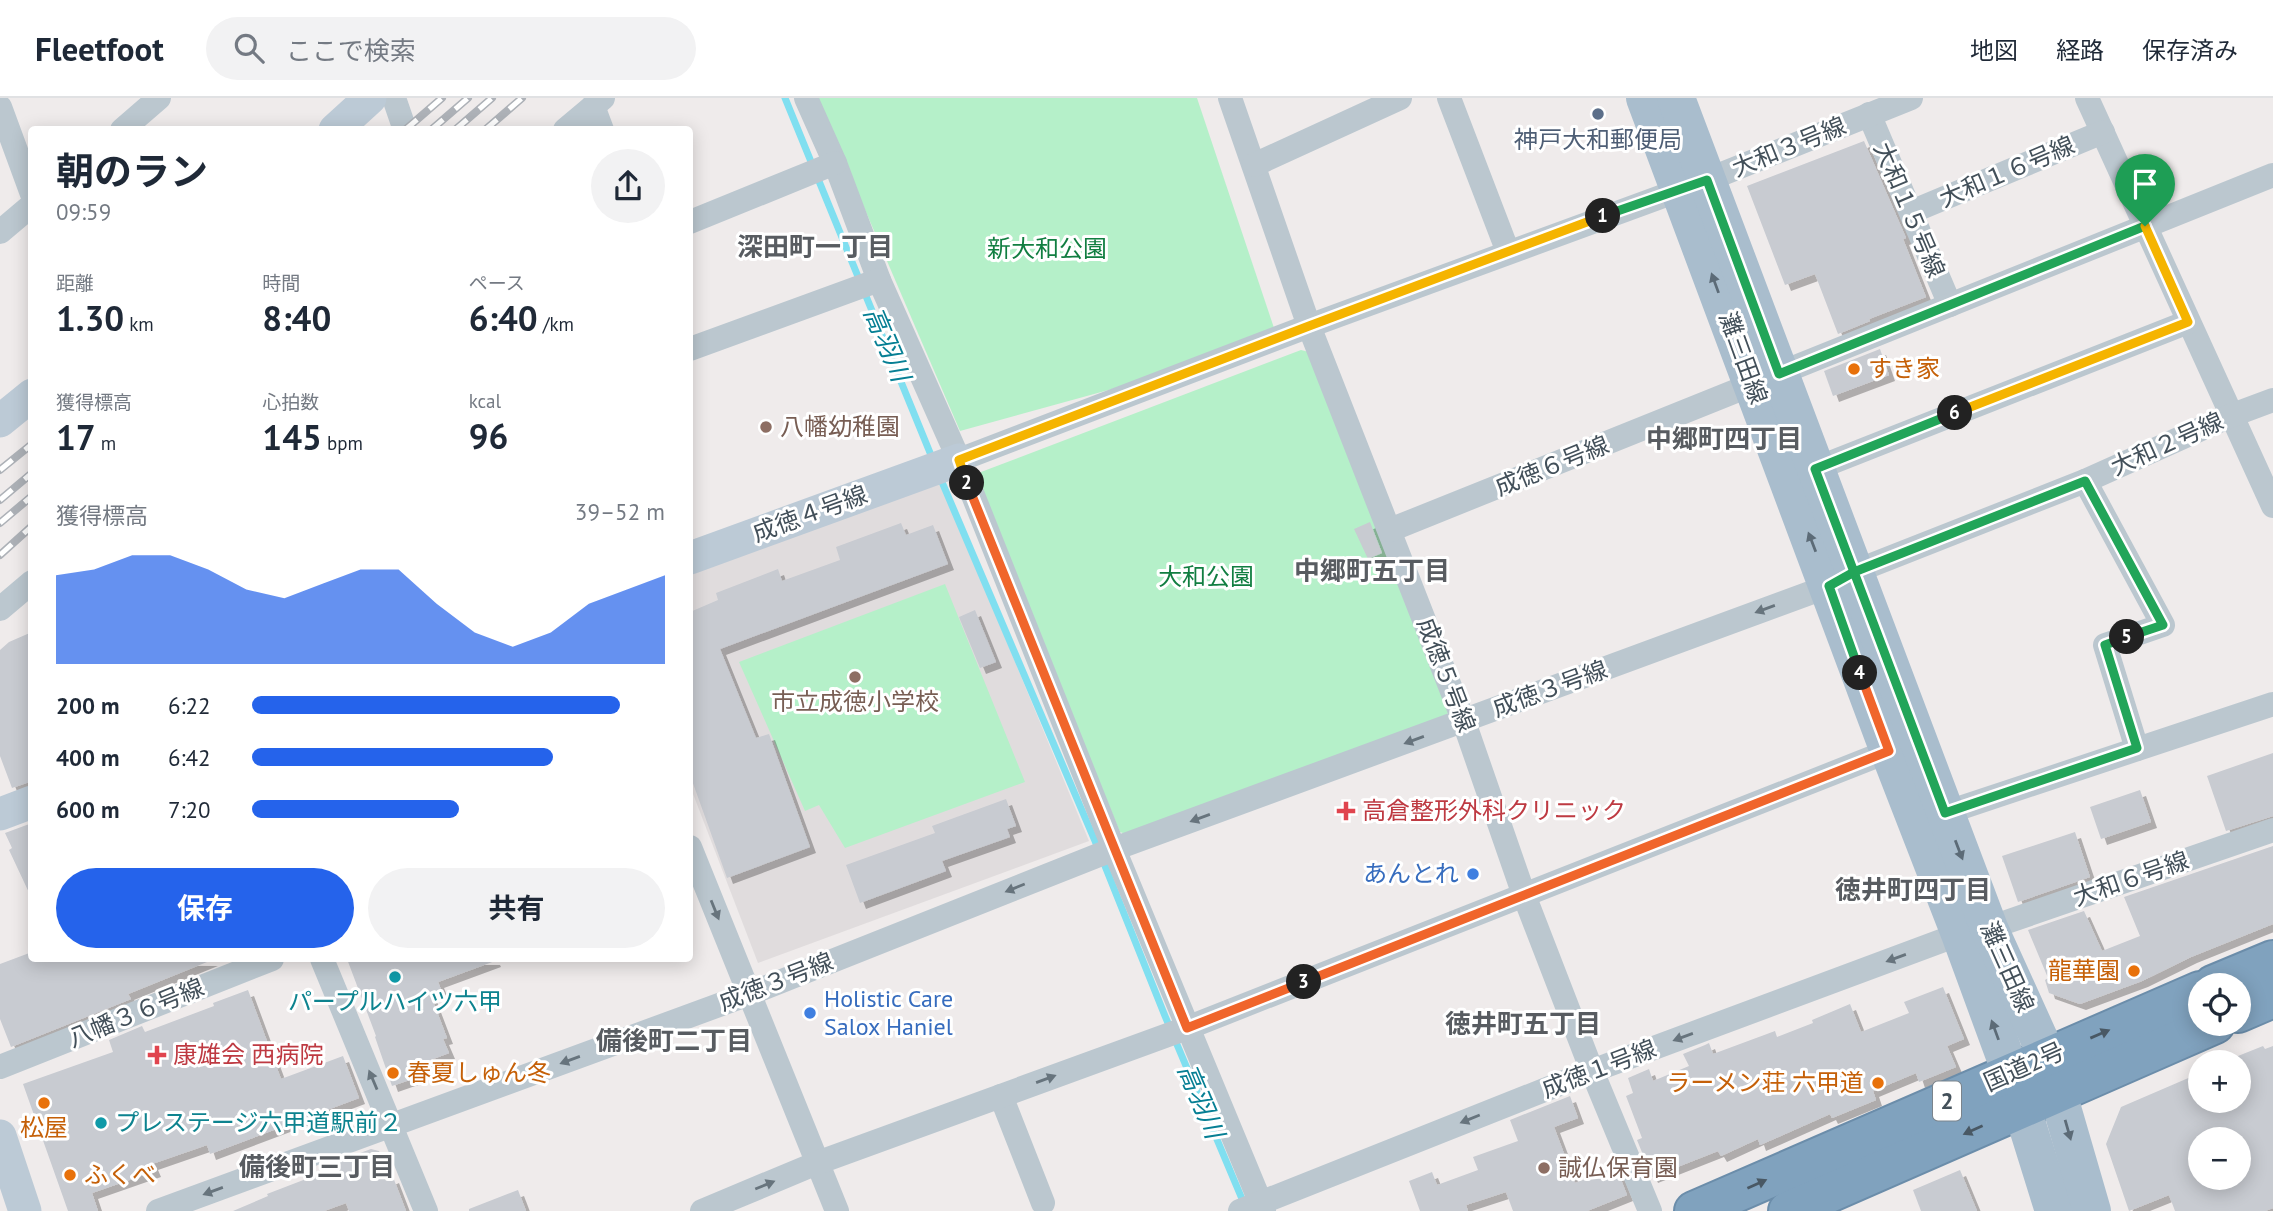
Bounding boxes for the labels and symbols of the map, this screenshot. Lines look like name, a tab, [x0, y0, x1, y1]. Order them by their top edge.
marker: 神戸大和郵便局	[1590, 106, 1606, 122]
street label: 大和３号線	[1727, 110, 1850, 183]
place label: 神戸大和郵便局	[1514, 124, 1682, 155]
street label: 大和１６号線	[1934, 129, 2079, 214]
street label: 大和１５号線	[1867, 137, 1952, 282]
pin	[2115, 154, 2175, 226]
pin: 1	[1586, 198, 1620, 234]
district label: 深田町一丁目	[737, 230, 893, 263]
park label: 新大和公園	[987, 233, 1107, 264]
one-way arrow	[1709, 272, 1720, 293]
water label: 高羽川	[857, 301, 919, 389]
street label: 灘三田線	[1712, 307, 1774, 408]
place label: すき家	[1868, 353, 1940, 384]
marker: すき家	[1846, 361, 1862, 377]
pin: 6	[1938, 396, 1972, 430]
street label: 大和２号線	[2106, 405, 2228, 482]
place label: 八幡幼稚園	[780, 411, 900, 442]
marker: 八幡幼稚園	[758, 419, 774, 435]
district label: 中郷町四丁目	[1646, 422, 1802, 455]
street label: 成徳６号線	[1490, 429, 1613, 502]
pin: 2	[950, 466, 984, 500]
street label: 成徳４号線	[748, 478, 872, 549]
one-way arrow	[1806, 531, 1817, 552]
district label: 中郷町五丁目	[1294, 554, 1450, 587]
park label: 大和公園	[1158, 561, 1254, 592]
one-way arrow	[1754, 604, 1775, 615]
street label: 成徳５号線	[1410, 613, 1482, 736]
pin: 5	[2110, 620, 2144, 654]
street label: 成徳３号線	[1488, 653, 1612, 724]
pin: 4	[1842, 656, 1878, 690]
marker: 市立成徳小学校	[847, 669, 863, 685]
place label: 市立成徳小学校	[771, 686, 939, 717]
one-way arrow	[1403, 735, 1424, 746]
place label: 高倉整形外科クリニック	[1362, 795, 1626, 826]
marker: 高倉整形外科クリニック	[1336, 801, 1356, 821]
one-way arrow	[1189, 813, 1210, 824]
one-way arrow	[1954, 839, 1965, 860]
street label: 大和６号線	[2069, 844, 2193, 913]
place label: あんとれ	[1363, 858, 1459, 889]
marker: あんとれ	[1465, 866, 1481, 882]
district label: 徳井町四丁目	[1835, 873, 1991, 906]
one-way arrow	[1004, 883, 1025, 894]
one-way arrow	[710, 900, 721, 921]
street label: 灘三田線	[1974, 917, 2041, 1017]
street label: 成徳３号線	[714, 946, 837, 1018]
one-way arrow	[1885, 952, 1906, 963]
place label: 龍華園	[2048, 955, 2120, 986]
marker: 龍華園	[2126, 963, 2142, 979]
pin: 3	[1286, 964, 1322, 1000]
marker: パープルハイツ六甲	[387, 969, 403, 985]
street label: 八幡３６号線	[63, 971, 208, 1054]
place label: Holistic Care Salox Haniel	[824, 983, 953, 1042]
place label: パープルハイツ六甲	[288, 986, 502, 1017]
marker: Holistic Care Salox Haniel	[802, 1005, 818, 1021]
district label: 徳井町五丁目	[1445, 1007, 1601, 1040]
one-way arrow	[1989, 1019, 2000, 1040]
district label: 備後町二丁目	[596, 1024, 752, 1057]
one-way arrow	[2090, 1028, 2111, 1039]
one-way arrow	[1672, 1032, 1693, 1043]
street label: 成徳１号線	[1537, 1033, 1660, 1105]
street label: 国道2号	[1979, 1035, 2069, 1098]
place label: 康雄会 西病院	[173, 1039, 323, 1070]
marker: 康雄会 西病院	[147, 1045, 167, 1065]
one-way arrow	[559, 1055, 580, 1066]
place label: 春夏しゅん冬	[407, 1057, 551, 1088]
water label: 高羽川	[1171, 1058, 1233, 1146]
marker: 春夏しゅん冬	[385, 1065, 401, 1081]
place label: ラーメン荘 六甲道	[1667, 1067, 1864, 1098]
one-way arrow	[367, 1069, 378, 1090]
one-way arrow	[1036, 1073, 1057, 1084]
marker: ラーメン荘 六甲道	[1870, 1075, 1886, 1091]
road number: 2	[1933, 1082, 1961, 1120]
marker: 松屋	[36, 1095, 52, 1111]
place label: プレステージ六甲道駅前２	[115, 1107, 403, 1138]
place label: 松屋	[20, 1112, 68, 1143]
one-way arrow	[1460, 1113, 1481, 1124]
marker: プレステージ六甲道駅前２	[93, 1115, 109, 1131]
one-way arrow	[2064, 1119, 2074, 1140]
one-way arrow	[1963, 1124, 1983, 1136]
district label: 備後町三丁目	[239, 1150, 395, 1183]
place label: 誠仏保育園	[1558, 1152, 1678, 1183]
place label: ふくべ	[84, 1159, 156, 1190]
marker: 誠仏保育園	[1536, 1160, 1552, 1176]
marker: ふくべ	[62, 1167, 78, 1183]
one-way arrow	[1747, 1178, 1767, 1190]
one-way arrow	[754, 1179, 775, 1190]
one-way arrow	[202, 1186, 223, 1197]

